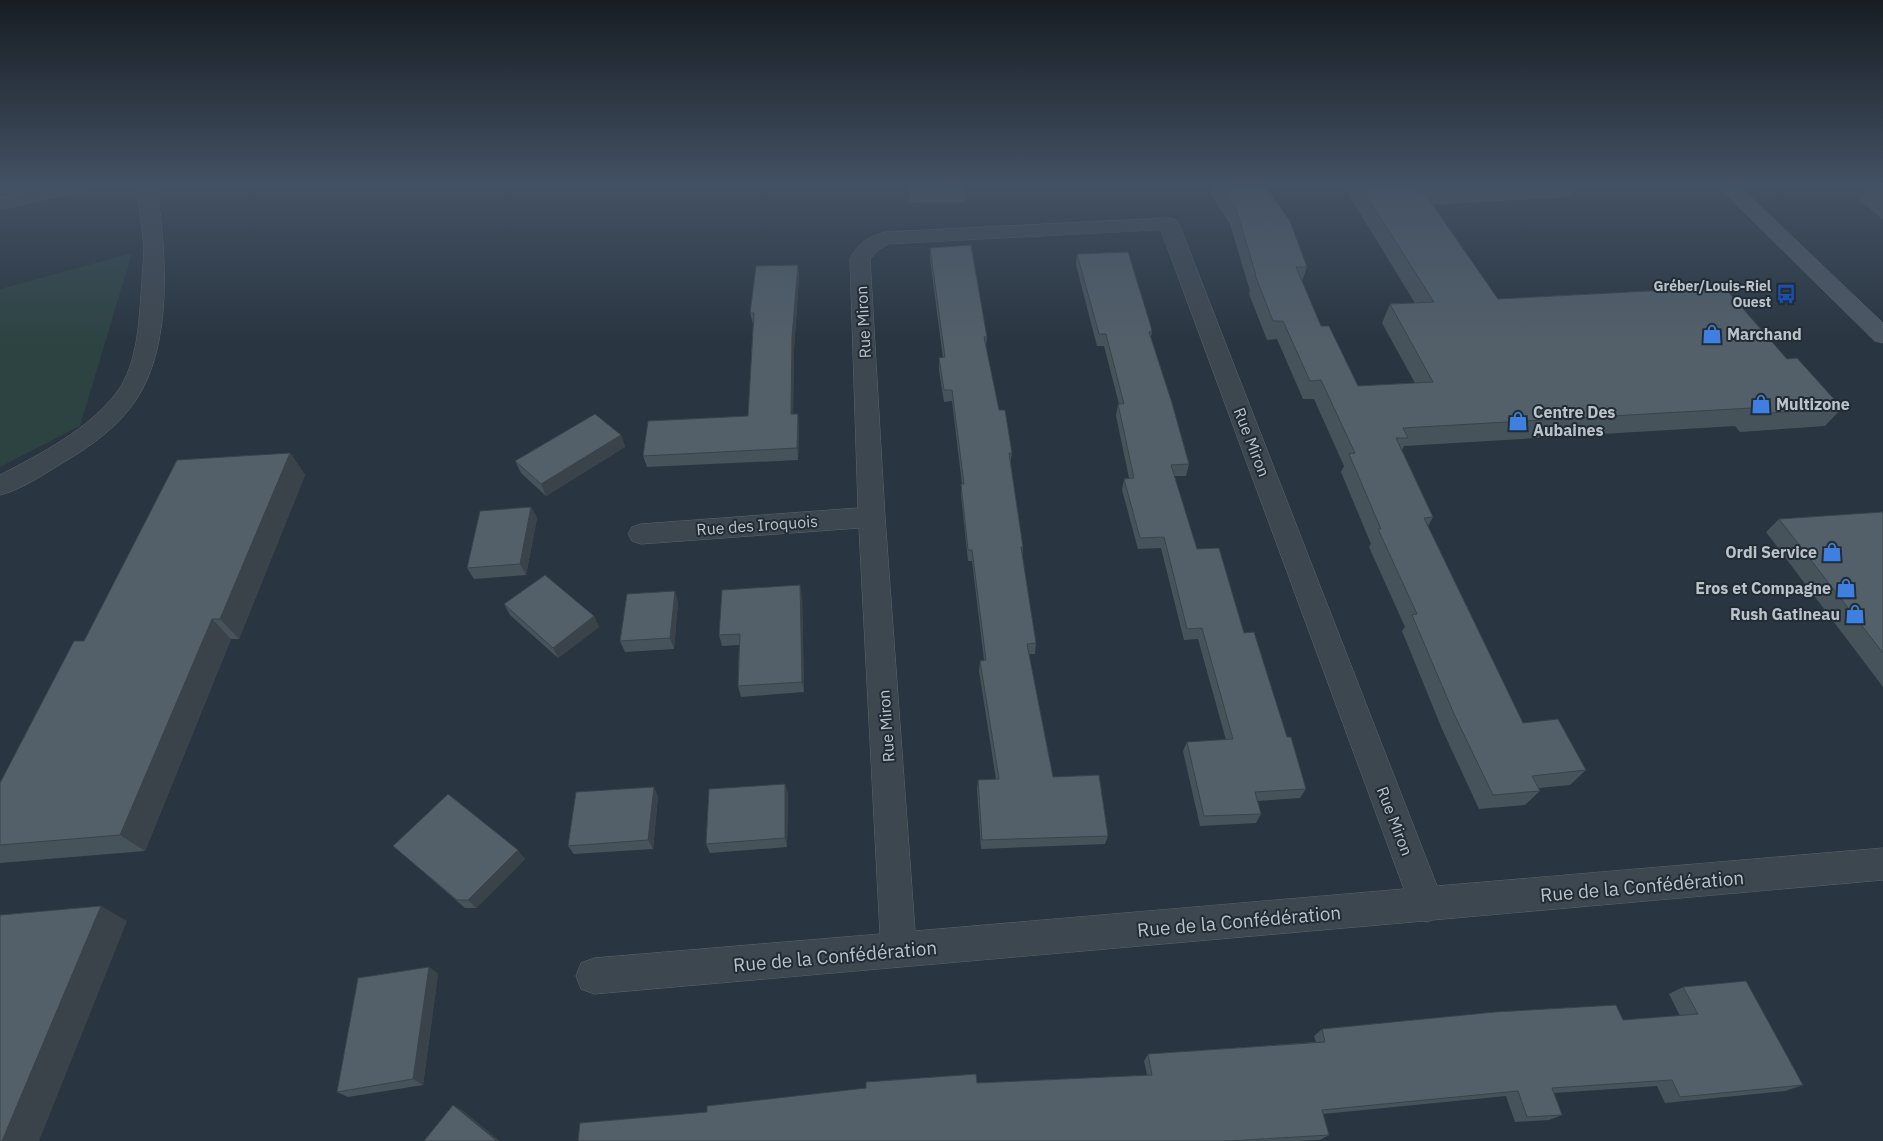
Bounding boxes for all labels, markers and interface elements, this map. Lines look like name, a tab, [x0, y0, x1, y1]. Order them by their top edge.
place label: Gréber/Louis-Riel Ouest	[1654, 277, 1771, 311]
bus stop icon: Gréber/Louis-Riel Ouest	[1775, 283, 1797, 305]
street label: Rue Miron	[851, 285, 875, 359]
shop icon: Marchand	[1701, 323, 1723, 345]
place label: Marchand	[1727, 324, 1802, 344]
shop icon: Multizone	[1750, 393, 1772, 415]
place label: Multizone	[1776, 394, 1850, 414]
place label: Centre Des Aubaines	[1533, 402, 1615, 440]
street label: Rue Miron	[1230, 404, 1274, 480]
shop icon: Centre Des Aubaines	[1507, 410, 1529, 432]
street label: Rue des Iroquois	[696, 511, 818, 539]
shop icon: Ordi Service	[1821, 541, 1843, 563]
place label: Ordi Service	[1725, 542, 1817, 562]
shop icon: Eros et Compagne	[1835, 577, 1857, 599]
place label: Eros et Compagne	[1695, 578, 1831, 598]
shop icon: Rush Gatineau	[1844, 603, 1866, 625]
place label: Rush Gatineau	[1730, 604, 1840, 624]
street label: Rue Miron	[873, 689, 899, 763]
street label: Rue Miron	[1373, 783, 1417, 859]
street label: Rue de la Confédération	[1539, 865, 1745, 907]
street label: Rue de la Confédération	[1136, 900, 1342, 942]
street label: Rue de la Confédération	[732, 935, 938, 977]

